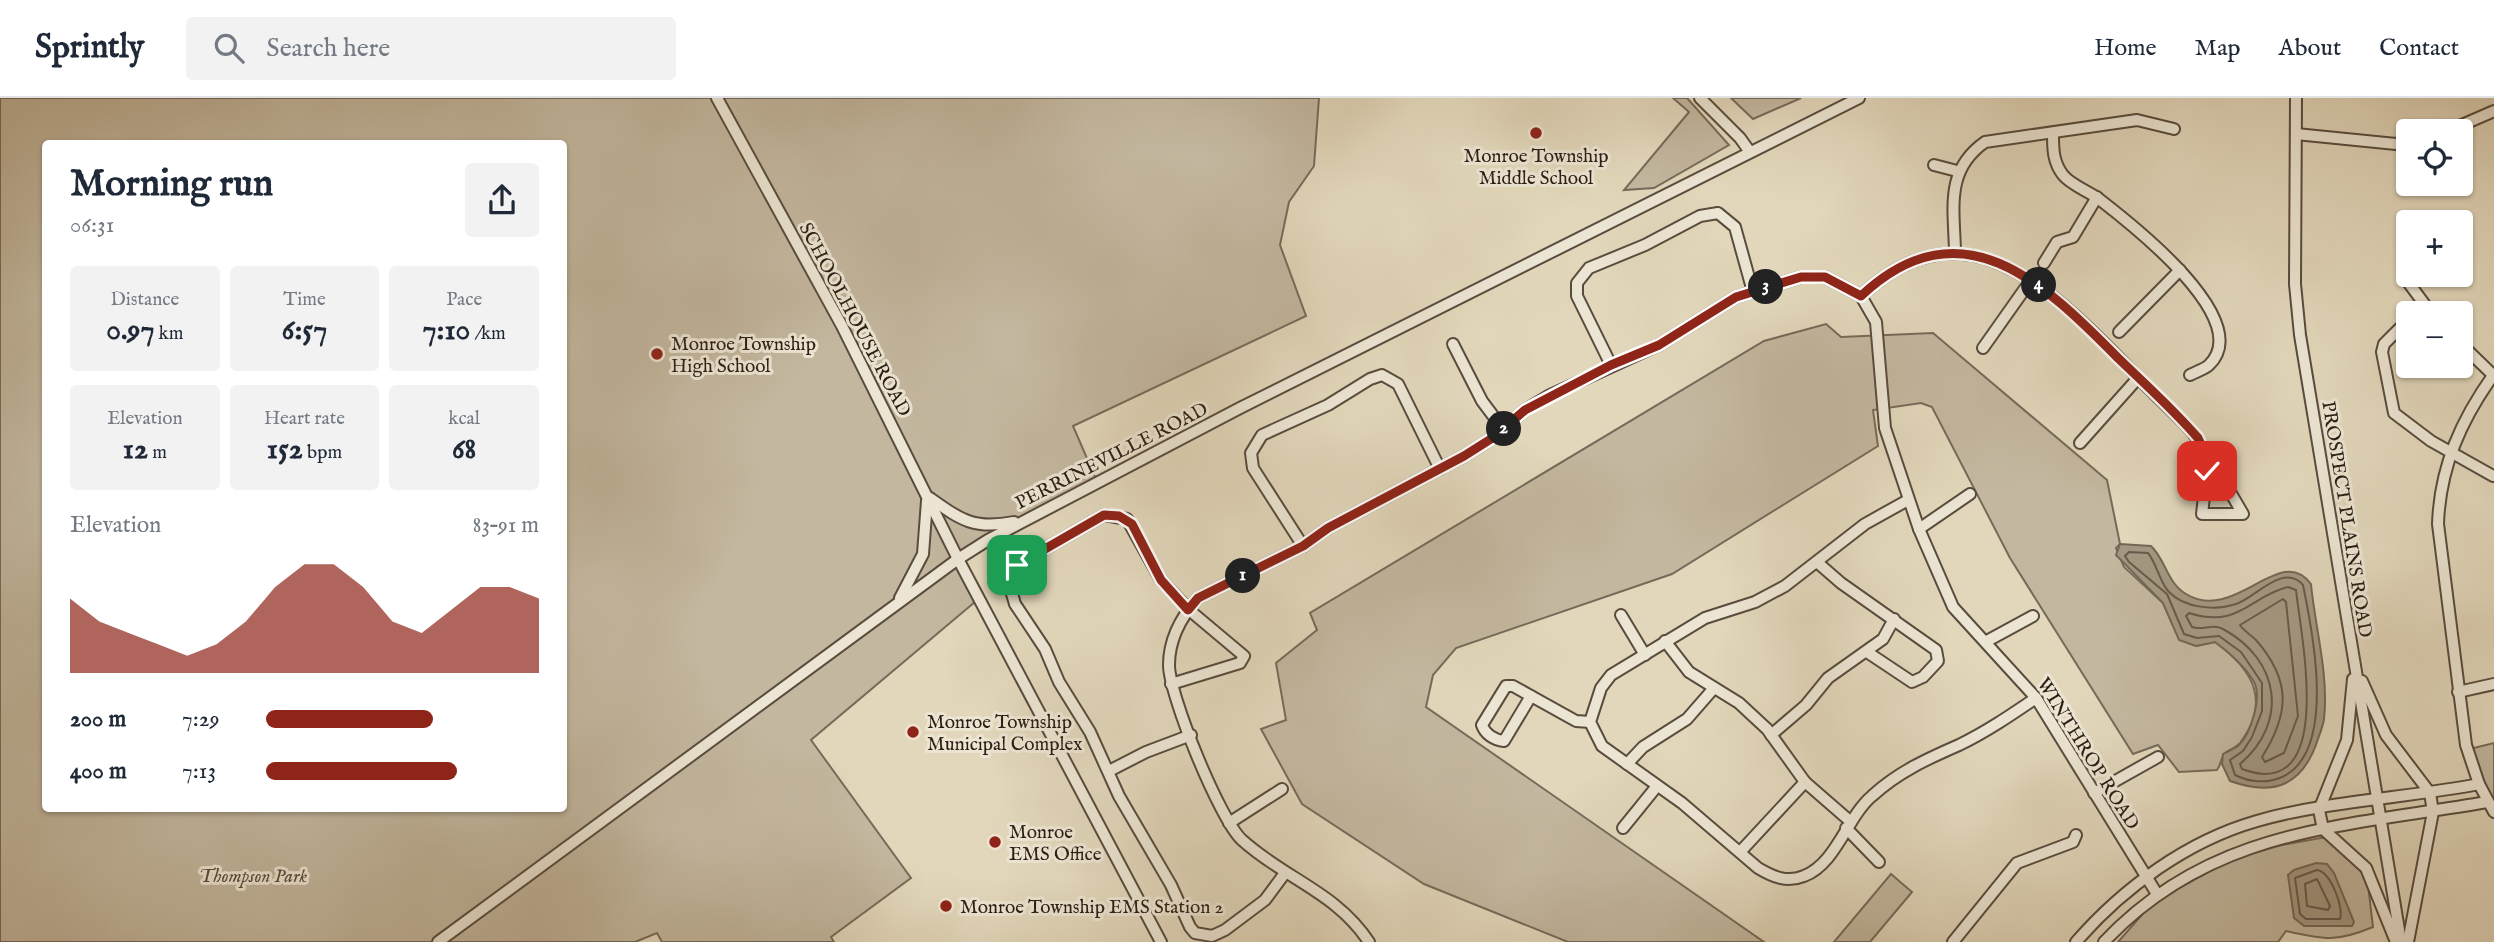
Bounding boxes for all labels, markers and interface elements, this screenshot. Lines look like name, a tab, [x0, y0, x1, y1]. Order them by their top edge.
search box	[186, 17, 676, 80]
text: Sprintly	[35, 27, 144, 69]
icon: search	[210, 29, 248, 67]
text: Search here	[266, 32, 390, 65]
text: Home	[2094, 33, 2157, 64]
text: Map	[2195, 33, 2241, 64]
text: About	[2279, 33, 2341, 64]
text: Contact	[2379, 33, 2459, 64]
map controls	[2396, 119, 2473, 378]
button: locate	[2396, 119, 2473, 196]
marker: Monroe Township Middle School	[1528, 125, 1544, 141]
place label: Monroe Township Middle School	[1464, 145, 1608, 191]
text: Morning run	[70, 161, 273, 209]
button: share	[465, 163, 539, 237]
button: +	[2396, 210, 2473, 287]
text: 06:31	[70, 211, 114, 240]
street label: SCHOOLHOUSE ROAD	[793, 219, 916, 421]
pin: 4	[2022, 268, 2056, 302]
pin: 3	[1748, 270, 1784, 304]
text: 4	[2034, 272, 2043, 296]
text: 3	[1762, 274, 1769, 298]
text: Distance	[110, 288, 179, 312]
text: Time	[283, 288, 326, 312]
text: Pace	[446, 288, 482, 312]
button: −	[2396, 301, 2473, 378]
text: 0.97	[106, 312, 154, 350]
text: 6:57	[282, 312, 327, 350]
text: 7:10	[423, 312, 470, 350]
text: km	[154, 322, 183, 346]
text: /km	[470, 322, 506, 346]
place label: Monroe Township High School	[671, 333, 816, 379]
marker: Monroe Township High School	[649, 346, 665, 362]
street label: PERRINEVILLE ROAD	[1012, 398, 1212, 516]
street label: PROSPECT PLAINS ROAD	[2315, 399, 2377, 639]
text: Elevation	[107, 407, 183, 431]
text: Heart rate	[264, 407, 345, 431]
text: kcal	[448, 407, 480, 431]
pin: 2	[1486, 412, 1522, 446]
text: 2	[1499, 416, 1508, 440]
text: 12	[123, 431, 148, 469]
text: 152	[267, 431, 303, 469]
text: 68	[452, 431, 476, 469]
text: m	[148, 441, 167, 465]
text: bpm	[303, 441, 342, 465]
pin	[2177, 441, 2237, 501]
icon: check	[2188, 452, 2226, 490]
text: Elevation	[70, 511, 161, 540]
text: 83–91 m	[472, 511, 539, 540]
pin	[987, 535, 1047, 595]
icon: arrive	[998, 546, 1036, 584]
pin: 1	[1226, 559, 1260, 594]
text: 1	[1239, 563, 1246, 587]
street label: WINTHROP ROAD	[2031, 673, 2144, 835]
text: 200 m	[70, 705, 126, 734]
text: 7:29	[182, 705, 220, 734]
place label: Monroe Township Municipal Complex	[927, 711, 1082, 757]
marker: Monroe Township Municipal Complex	[905, 724, 921, 740]
text: 400 m	[70, 757, 127, 786]
text: 7:13	[182, 757, 216, 786]
place label: Monroe EMS Office	[1009, 821, 1102, 867]
marker: Monroe EMS Office	[987, 834, 1003, 850]
park label: Thompson Park	[199, 865, 307, 889]
place label: Monroe Township EMS Station 2	[960, 896, 1223, 920]
marker: Monroe Township EMS Station 2	[938, 898, 954, 914]

